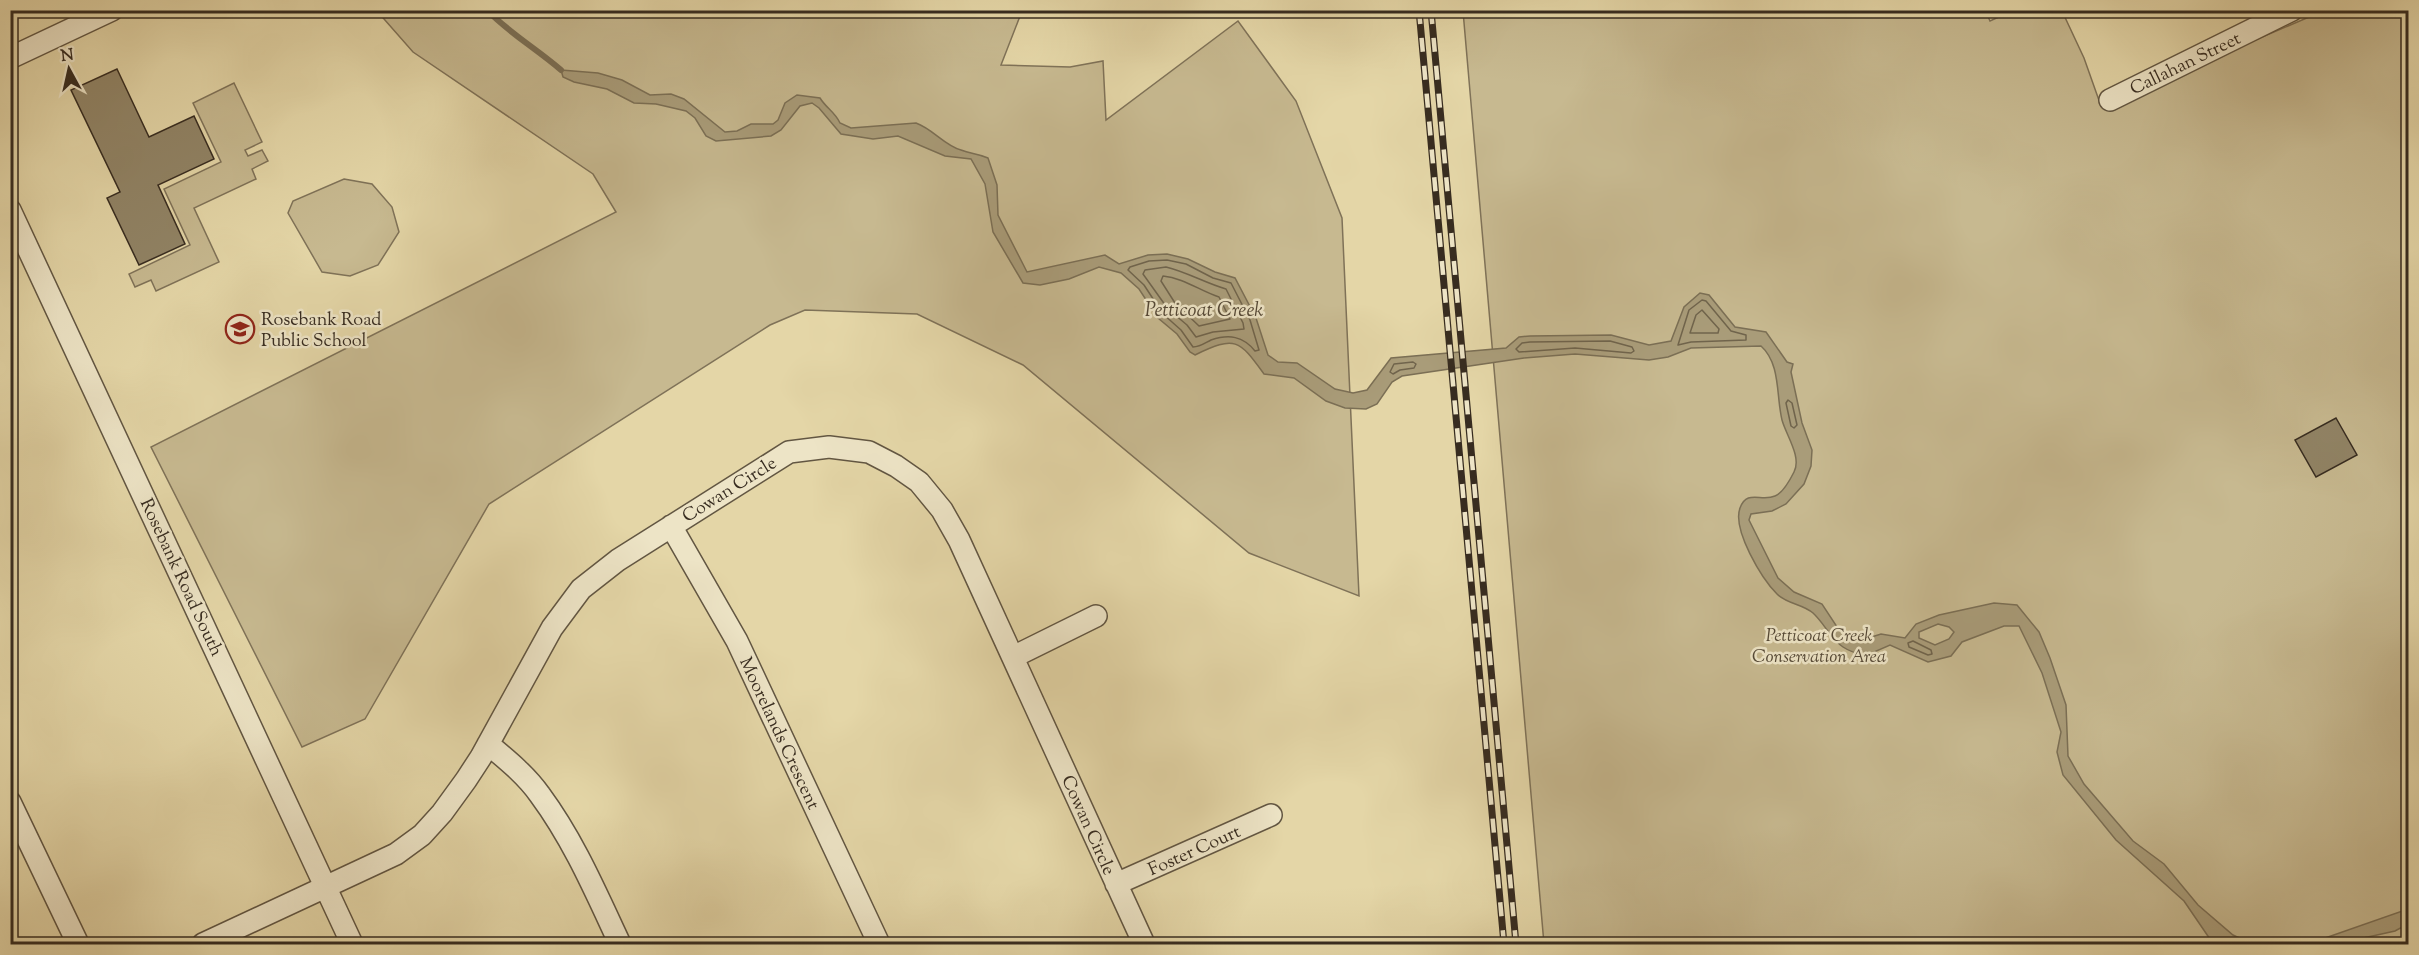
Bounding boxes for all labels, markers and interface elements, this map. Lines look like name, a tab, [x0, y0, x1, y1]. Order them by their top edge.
street label: Callahan Street	[2126, 27, 2246, 103]
north arrow	[39, 39, 99, 99]
text: N	[59, 44, 75, 69]
water label: Petticoat Creek	[1145, 297, 1263, 326]
place label: Rosebank Road Public School	[261, 308, 381, 355]
school or university icon: Rosebank Road Public School	[224, 313, 256, 345]
street label: Cowan Circle	[678, 451, 782, 530]
street label: Rosebank Road South	[132, 494, 228, 662]
park label: Petticoat Creek Conservation Area	[1752, 624, 1886, 671]
street label: Moorelands Crescent	[731, 653, 825, 814]
street label: Cowan Circle	[1054, 772, 1121, 880]
street label: Foster Court	[1144, 820, 1245, 884]

